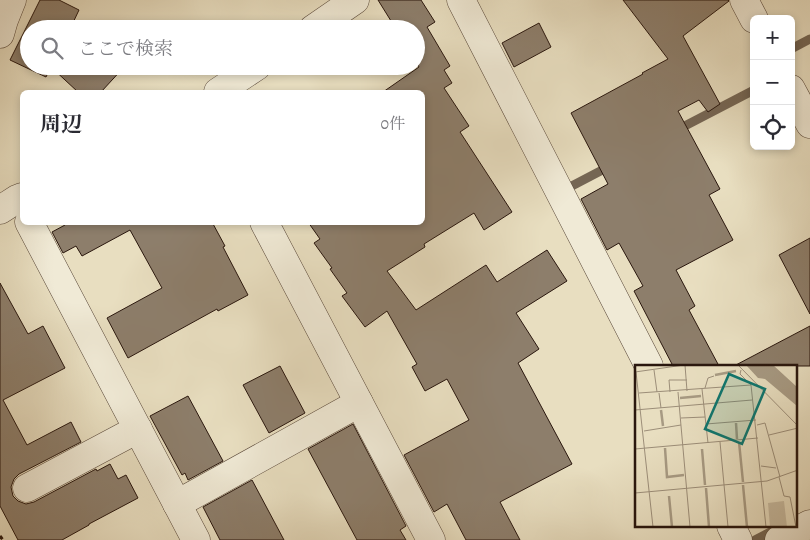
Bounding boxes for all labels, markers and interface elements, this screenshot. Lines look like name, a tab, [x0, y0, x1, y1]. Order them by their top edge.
map controls	[750, 15, 795, 150]
button: +	[750, 15, 795, 60]
search box	[20, 20, 425, 75]
icon: search	[38, 34, 66, 62]
text: ここで検索	[78, 36, 173, 62]
button: −	[750, 60, 795, 105]
button: locate	[750, 105, 795, 150]
text: 周辺	[40, 110, 82, 138]
text: 0件	[380, 113, 405, 135]
inset map	[635, 365, 798, 528]

